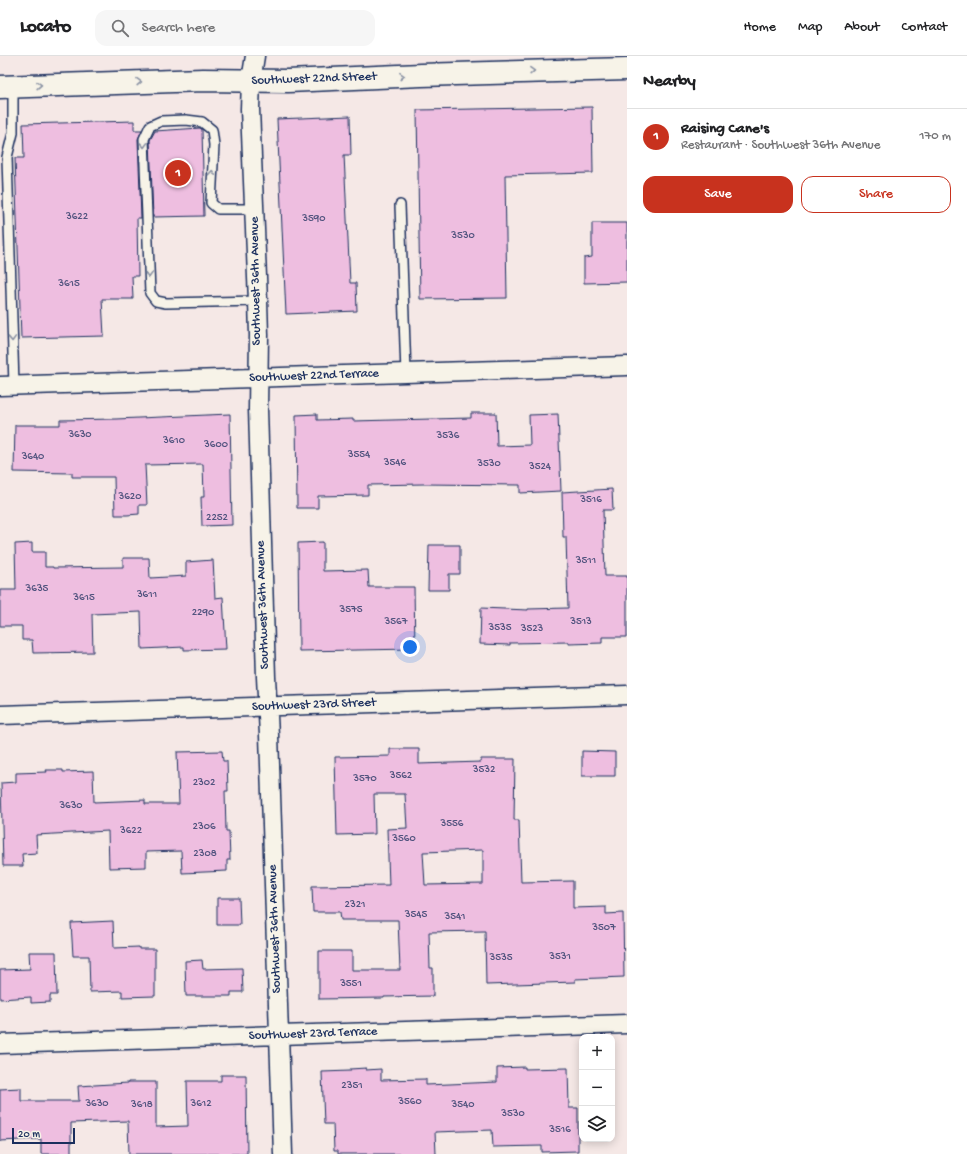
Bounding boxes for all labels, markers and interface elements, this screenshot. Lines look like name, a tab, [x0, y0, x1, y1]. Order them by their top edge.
search box	[95, 10, 375, 46]
text: Locato	[20, 16, 71, 39]
icon: search	[109, 17, 131, 39]
text: Search here	[141, 19, 215, 37]
text: Home	[744, 19, 776, 36]
text: Map	[798, 19, 822, 36]
text: About	[844, 19, 880, 36]
text: Contact	[902, 19, 947, 36]
one-way arrow	[529, 67, 535, 76]
street label: Southwest 22nd Street	[251, 69, 379, 89]
one-way arrow	[399, 71, 405, 80]
text: Nearby	[643, 72, 696, 92]
one-way arrow	[136, 78, 142, 86]
one-way arrow	[36, 81, 42, 90]
text: Raising Cane's	[681, 120, 769, 138]
text: 1	[653, 129, 659, 144]
text: 170 m	[919, 129, 951, 144]
text: Restaurant · Southwest 36th Avenue	[681, 138, 880, 153]
one-way arrow	[140, 142, 148, 148]
pin: 1	[165, 158, 191, 188]
one-way arrow	[208, 170, 217, 176]
button: Save	[643, 176, 793, 213]
button: Share	[801, 176, 951, 213]
house number: 3622	[65, 211, 89, 223]
house number: 3590	[301, 213, 326, 225]
street label: Southwest 36th Avenue	[247, 216, 265, 346]
house number: 3530	[450, 230, 475, 242]
one-way arrow	[145, 272, 154, 278]
house number: 3615	[57, 278, 80, 290]
one-way arrow	[8, 336, 17, 342]
street label: Southwest 22nd Terrace	[249, 366, 380, 386]
house number: 3630	[67, 429, 92, 441]
house number: 3536	[436, 430, 460, 442]
house number: 3610	[162, 435, 185, 447]
house number: 3600	[203, 439, 228, 451]
house number: 3554	[347, 449, 371, 461]
house number: 3640	[21, 451, 44, 463]
house number: 3546	[383, 457, 407, 469]
house number: 3530	[476, 458, 501, 470]
house number: 3524	[528, 461, 552, 473]
house number: 3620	[118, 491, 141, 503]
house number: 3516	[579, 494, 602, 506]
house number: 2252	[206, 512, 229, 524]
street label: Southwest 36th Avenue	[253, 540, 273, 670]
house number: 3511	[575, 555, 596, 567]
house number: 3635	[25, 583, 49, 595]
house number: 3611	[136, 589, 157, 601]
house number: 3615	[72, 592, 95, 604]
house number: 3575	[339, 604, 363, 616]
house number: 2290	[192, 607, 214, 619]
house number: 3567	[384, 616, 408, 628]
house number: 3513	[569, 616, 592, 628]
house number: 3535	[488, 622, 512, 634]
house number: 3523	[520, 623, 544, 635]
your location	[400, 637, 420, 657]
street label: Southwest 23rd Street	[252, 695, 378, 715]
house number: 3532	[472, 764, 496, 776]
house number: 3562	[389, 770, 413, 782]
house number: 3570	[352, 773, 377, 785]
house number: 2302	[193, 777, 216, 789]
house number: 3630	[58, 800, 83, 812]
house number: 3556	[440, 818, 464, 830]
house number: 2306	[193, 821, 216, 833]
house number: 3622	[119, 825, 143, 837]
house number: 3560	[391, 833, 416, 845]
house number: 2308	[193, 848, 217, 860]
street label: Southwest 36th Avenue	[265, 864, 285, 994]
house number: 2321	[345, 899, 365, 911]
house number: 3545	[404, 909, 427, 921]
house number: 3541	[443, 911, 466, 923]
house number: 3507	[591, 922, 616, 934]
house number: 3531	[548, 951, 571, 963]
house number: 3535	[489, 952, 513, 964]
house number: 3551	[339, 978, 362, 990]
street label: Southwest 23rd Terrace	[248, 1024, 378, 1044]
map controls	[579, 1034, 615, 1142]
button: +	[579, 1034, 615, 1070]
button: −	[579, 1070, 615, 1106]
house number: 2351	[341, 1080, 363, 1092]
house number: 3560	[397, 1096, 422, 1108]
house number: 3630	[84, 1098, 109, 1110]
house number: 3612	[189, 1098, 212, 1110]
house number: 3618	[130, 1099, 153, 1111]
house number: 3540	[451, 1099, 474, 1111]
button: layers	[579, 1106, 615, 1142]
house number: 3530	[500, 1108, 525, 1120]
house number: 3516	[548, 1124, 571, 1136]
scale bar	[12, 1126, 75, 1145]
text: 20 m	[18, 1129, 40, 1141]

